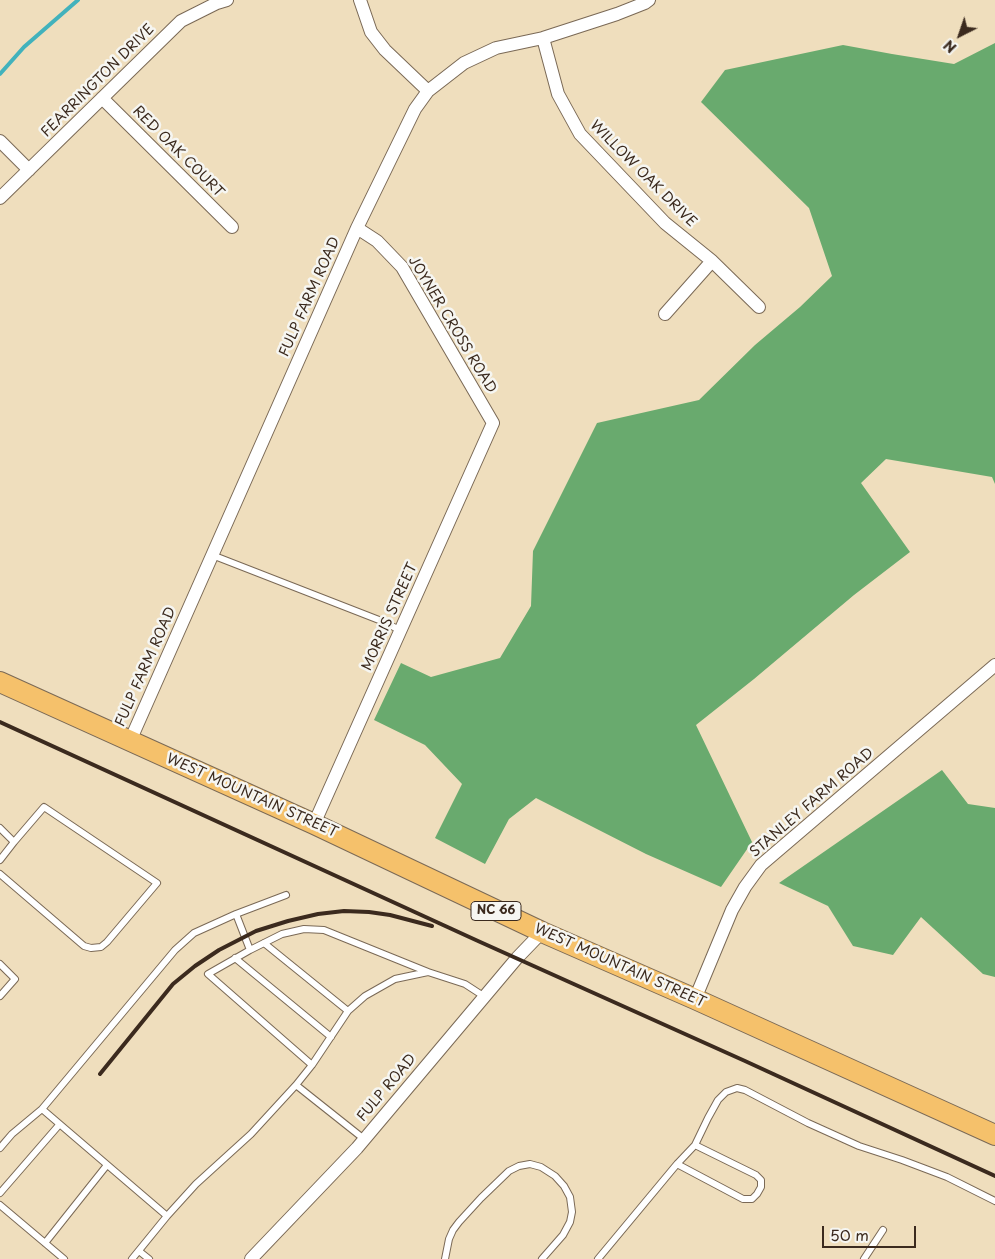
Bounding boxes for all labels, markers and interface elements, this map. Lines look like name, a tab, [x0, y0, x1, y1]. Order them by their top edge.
north arrow	[935, 10, 985, 60]
street label: FEARRINGTON DRIVE	[38, 21, 158, 141]
text: N	[939, 35, 961, 58]
street label: RED OAK COURT	[129, 103, 227, 201]
street label: WILLOW OAK DRIVE	[586, 117, 700, 231]
street label: FULP FARM ROAD	[276, 235, 344, 359]
street label: JOYNER CROSS ROAD	[404, 254, 500, 396]
street label: MORRIS STREET	[359, 561, 421, 673]
street label: FULP FARM ROAD	[112, 605, 180, 729]
street label: STANLEY FARM ROAD	[747, 745, 877, 861]
street label: WEST MOUNTAIN STREET	[164, 751, 340, 841]
road number: NC 66	[471, 901, 521, 920]
street label: WEST MOUNTAIN STREET	[532, 921, 708, 1011]
street label: FULP ROAD	[354, 1051, 420, 1125]
scale bar	[825, 1216, 919, 1248]
text: 50 m	[830, 1223, 869, 1246]

